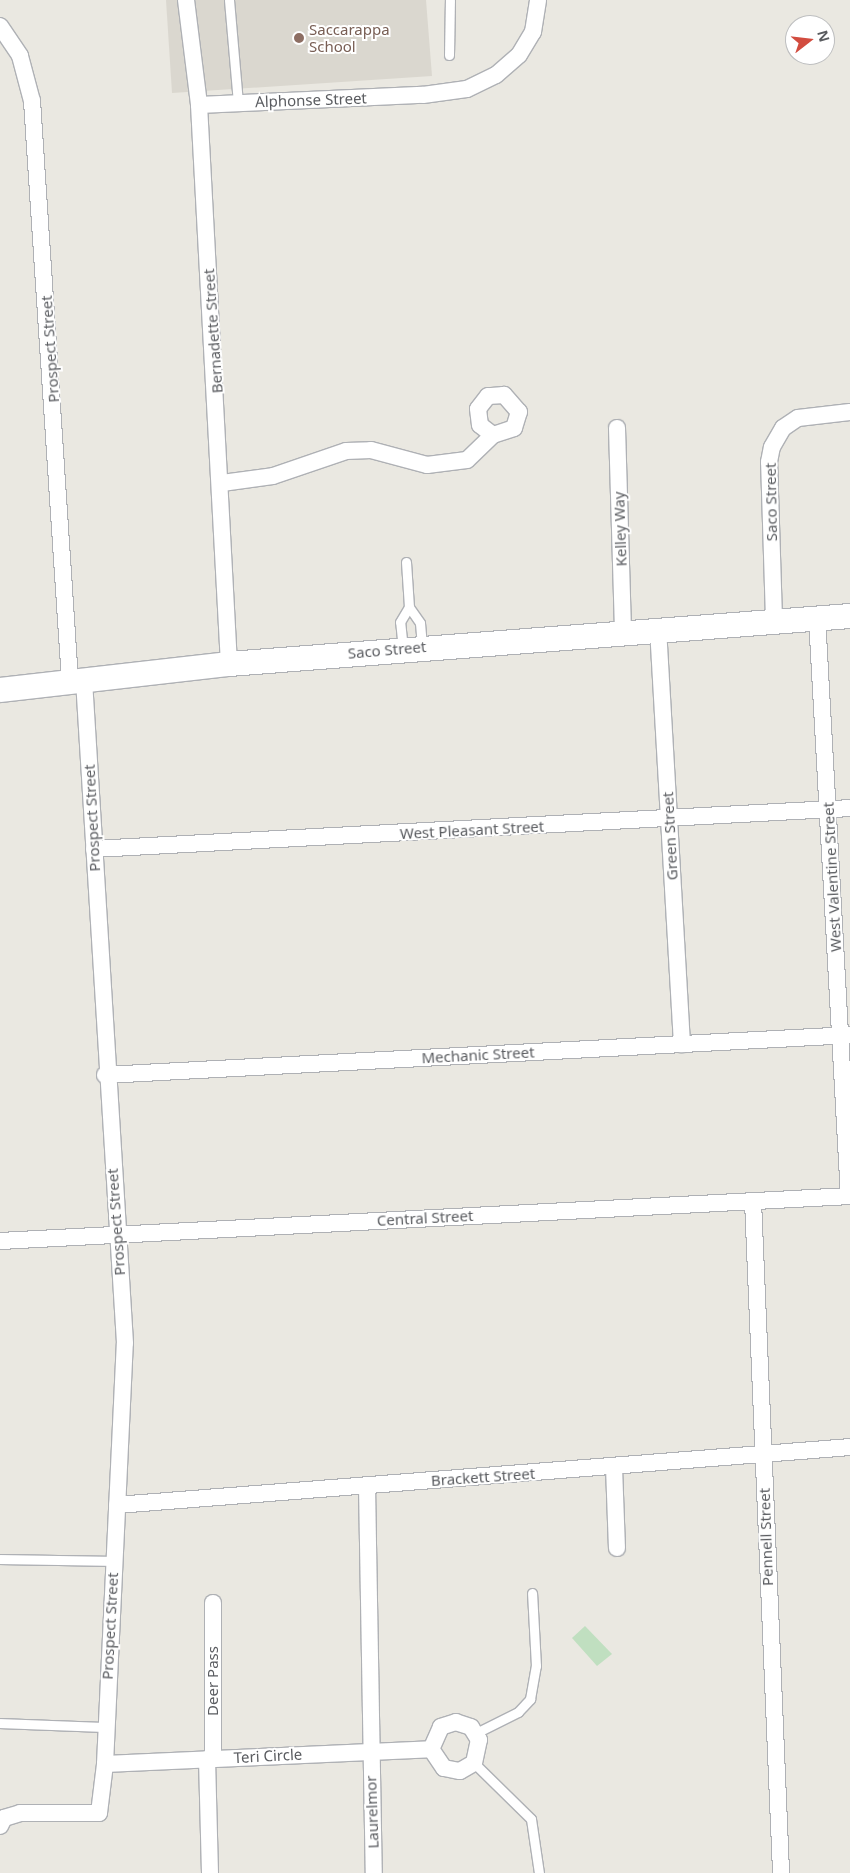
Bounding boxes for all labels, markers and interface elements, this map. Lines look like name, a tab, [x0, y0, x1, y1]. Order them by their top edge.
north arrow	[785, 15, 835, 65]
place label: Saccarappa School	[309, 20, 390, 55]
text: N	[813, 28, 835, 44]
marker: Saccarappa School	[293, 32, 305, 44]
street label: Alphonse Street	[255, 89, 367, 111]
street label: Bernadette Street	[200, 268, 226, 394]
street label: Prospect Street	[37, 295, 63, 403]
street label: Saco Street	[761, 462, 781, 542]
street label: Kelley Way	[610, 491, 630, 567]
street label: Saco Street	[347, 638, 427, 662]
street label: Prospect Street	[80, 764, 104, 872]
street label: Green Street	[659, 791, 681, 881]
street label: West Valentine Street	[819, 802, 845, 952]
street label: West Pleasant Street	[399, 817, 545, 843]
street label: Mechanic Street	[421, 1043, 535, 1067]
street label: Prospect Street	[103, 1168, 129, 1276]
street label: Central Street	[376, 1206, 474, 1230]
street label: Brackett Street	[430, 1464, 536, 1490]
street label: Pennell Street	[755, 1488, 777, 1586]
street label: Prospect Street	[98, 1572, 122, 1680]
street label: Deer Pass	[204, 1646, 222, 1716]
street label: Teri Circle	[233, 1745, 303, 1767]
street label: Laurelmor	[362, 1775, 382, 1849]

